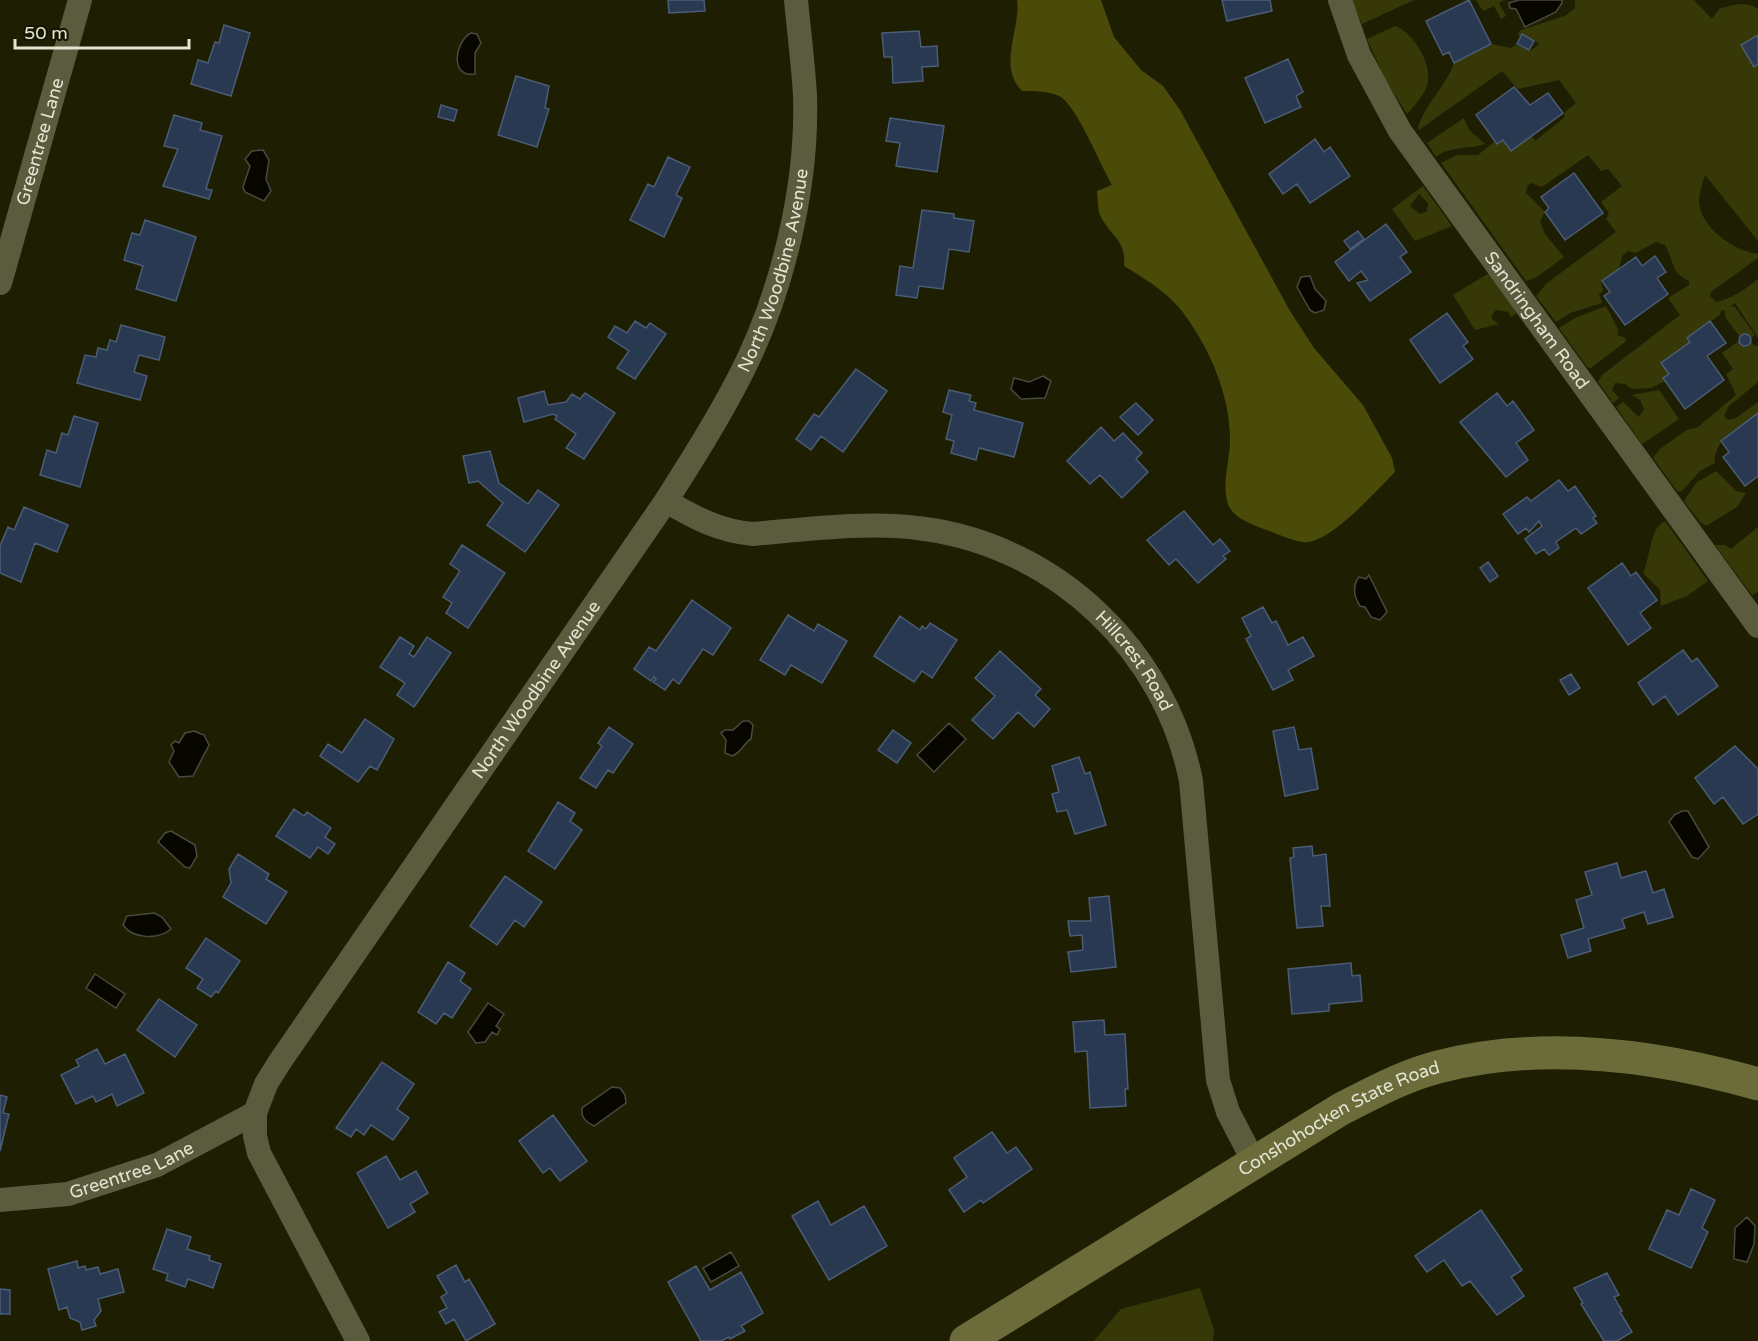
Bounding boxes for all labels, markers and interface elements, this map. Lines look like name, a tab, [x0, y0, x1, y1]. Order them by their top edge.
scale bar	[15, 12, 189, 50]
text: 50 m	[24, 22, 68, 44]
street label: Greentree Lane	[11, 75, 68, 208]
street label: North Woodbine Avenue	[733, 167, 813, 376]
street label: Sandringham Road	[1480, 247, 1594, 393]
street label: North Woodbine Avenue	[467, 596, 605, 783]
street label: Hillcrest Road	[1091, 606, 1178, 714]
street label: Conshohocken State Road	[1234, 1056, 1442, 1181]
street label: Greentree Lane	[66, 1137, 197, 1204]

